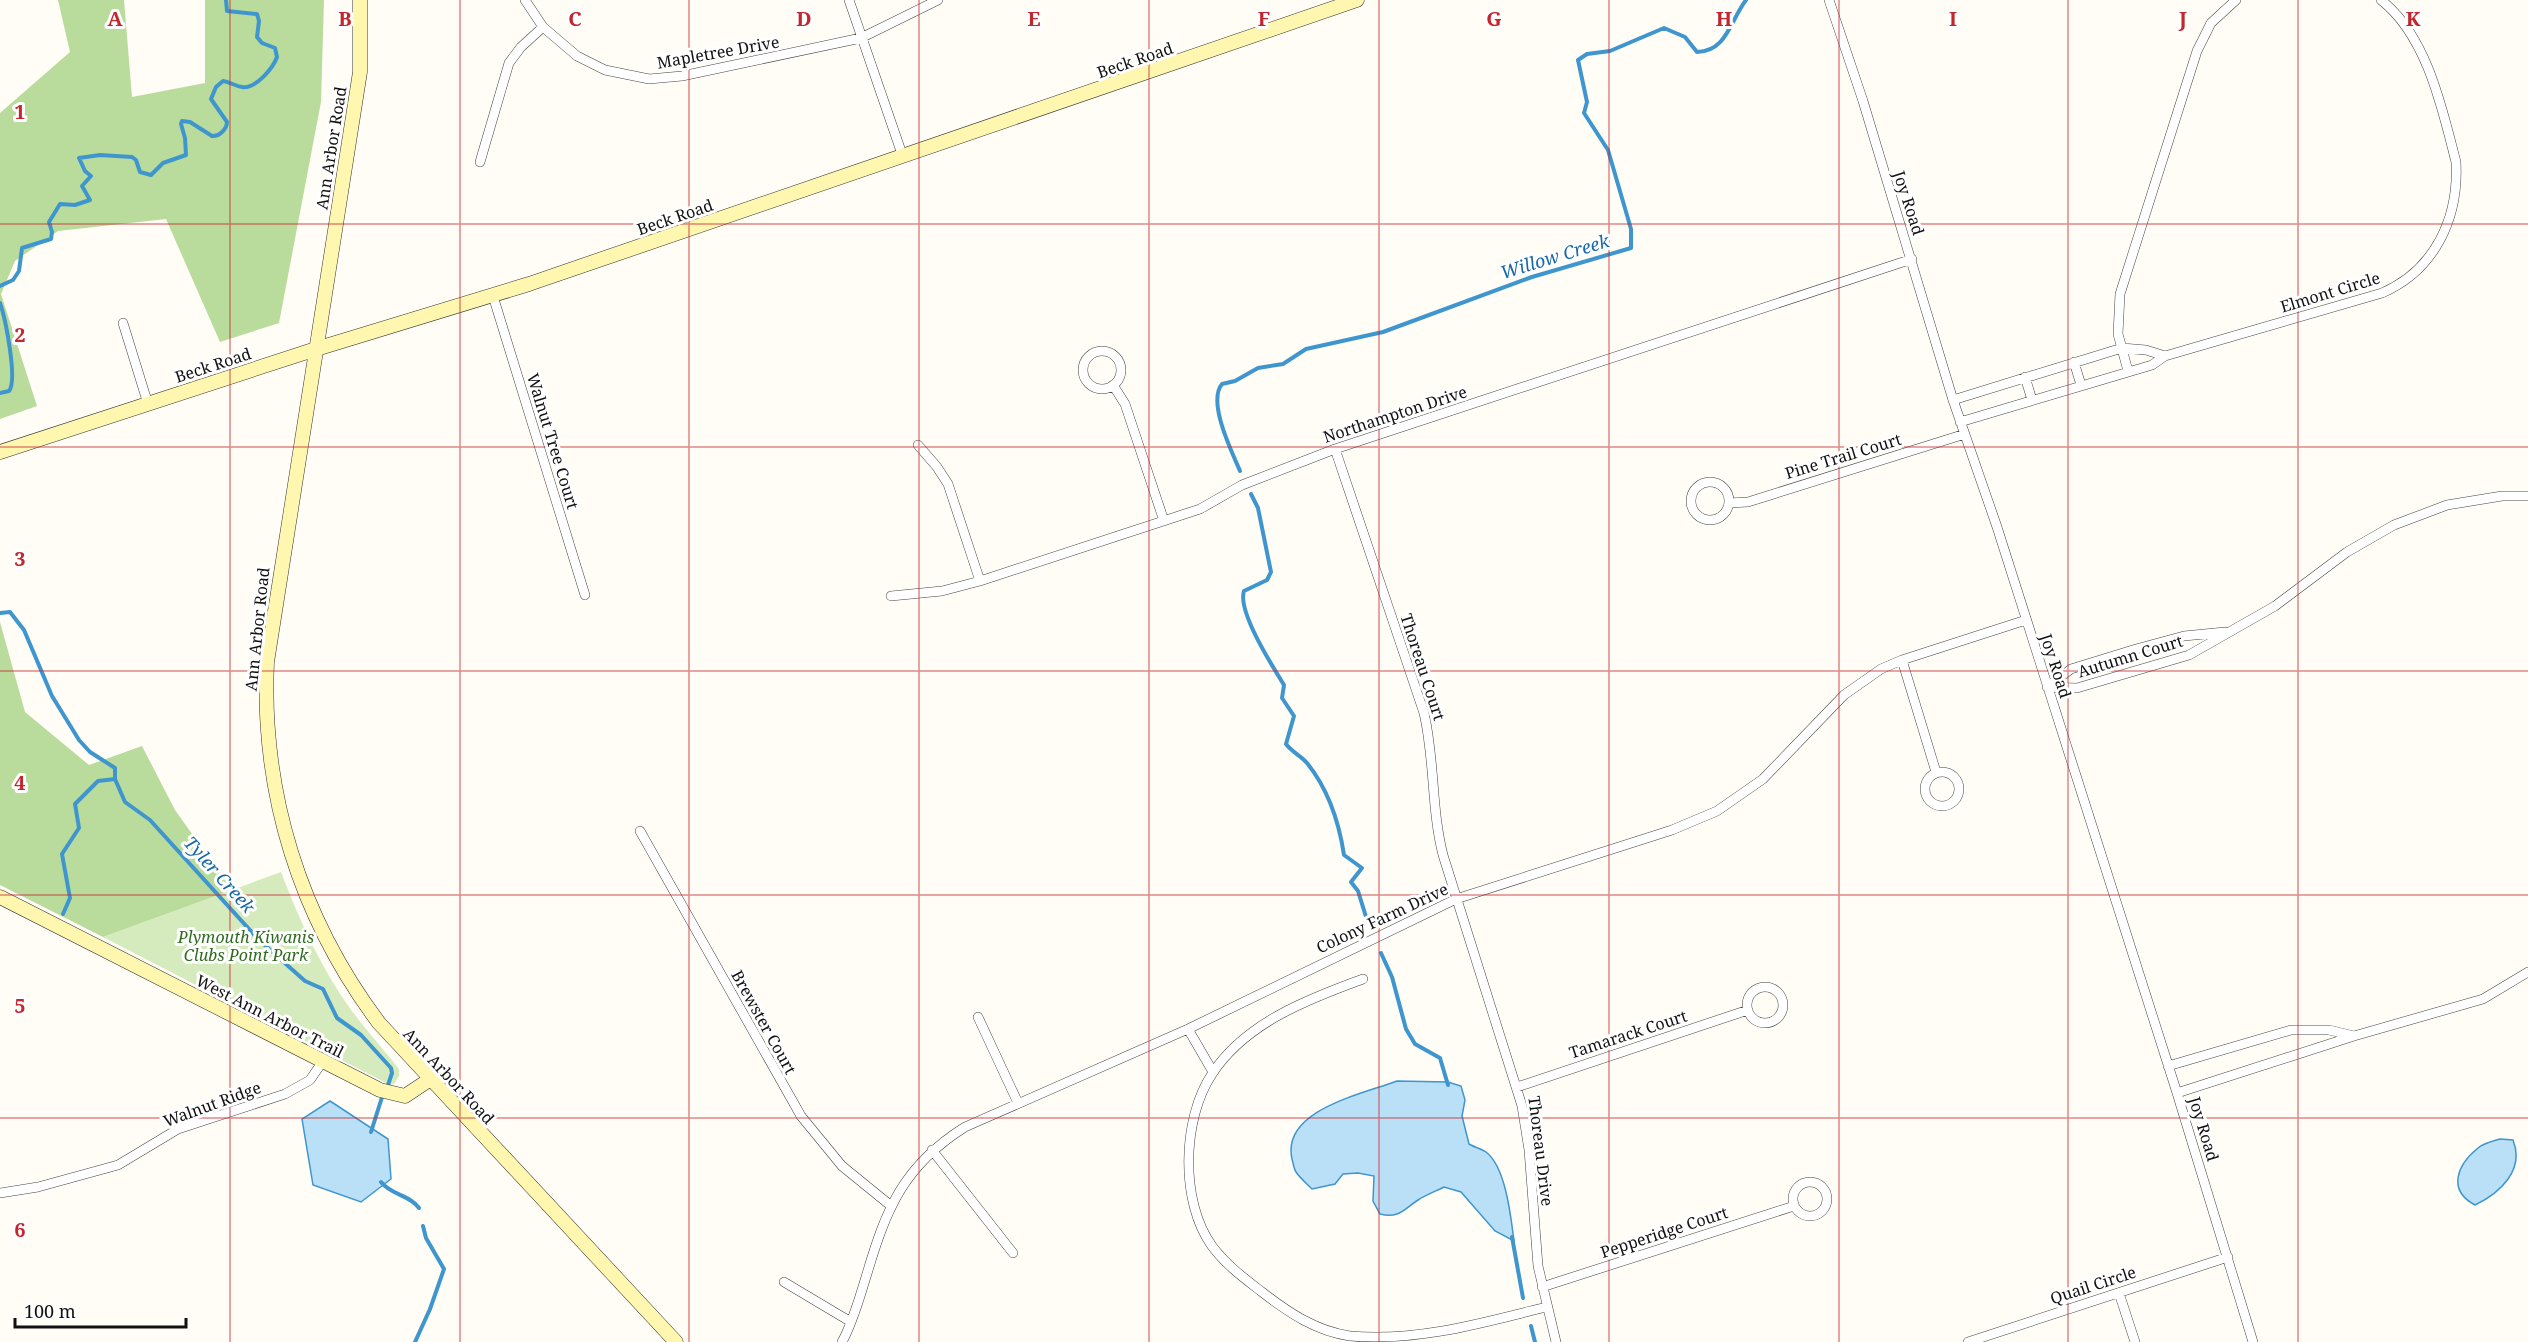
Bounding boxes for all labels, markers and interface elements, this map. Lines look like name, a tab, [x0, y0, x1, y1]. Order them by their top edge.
text: A	[107, 5, 123, 32]
text: B	[338, 5, 352, 32]
text: C	[568, 5, 582, 32]
text: D	[796, 5, 812, 32]
text: E	[1027, 5, 1041, 32]
text: F	[1258, 5, 1270, 32]
text: G	[1486, 5, 1502, 32]
text: H	[1716, 5, 1732, 32]
text: I	[1949, 5, 1957, 32]
text: J	[2178, 5, 2187, 32]
text: K	[2406, 5, 2421, 32]
street label: Mapletree Drive	[655, 30, 781, 74]
street label: Beck Road	[1094, 37, 1176, 83]
street label: Ann Arbor Road	[310, 85, 352, 211]
text: 1	[14, 98, 26, 125]
street label: Joy Road	[1888, 167, 1930, 238]
street label: Beck Road	[634, 194, 716, 240]
water label: Willow Creek	[1497, 228, 1613, 284]
street label: Elmont Circle	[2277, 266, 2383, 318]
text: 2	[14, 321, 26, 348]
street label: Beck Road	[172, 342, 254, 388]
street label: Walnut Tree Court	[522, 370, 584, 512]
street label: Northampton Drive	[1320, 380, 1470, 448]
street label: Pine Trail Court	[1782, 428, 1904, 484]
text: 3	[14, 545, 26, 572]
street label: Ann Arbor Road	[240, 566, 274, 692]
street label: Thoreau Court	[1395, 611, 1451, 724]
street label: Autumn Court	[2075, 629, 2186, 682]
street label: Joy Road	[2035, 630, 2077, 701]
text: 4	[14, 769, 26, 796]
water label: Tyler Creek	[179, 831, 261, 918]
street label: Colony Farm Drive	[1312, 878, 1452, 958]
park label: Plymouth Kiwanis Clubs Point Park	[177, 926, 314, 966]
street label: Brewster Court	[726, 966, 802, 1078]
street label: West Ann Arbor Trail	[192, 969, 348, 1063]
text: 5	[14, 992, 26, 1019]
street label: Tamarack Court	[1566, 1005, 1690, 1063]
street label: Ann Arbor Road	[399, 1023, 500, 1129]
street label: Walnut Ridge	[160, 1076, 264, 1132]
street label: Joy Road	[2183, 1093, 2224, 1164]
street label: Thoreau Drive	[1523, 1095, 1559, 1207]
street label: Pepperidge Court	[1598, 1201, 1731, 1263]
text: 6	[14, 1216, 26, 1243]
street label: Quail Circle	[2047, 1261, 2139, 1309]
scale bar	[15, 1291, 186, 1329]
text: 100 m	[24, 1299, 76, 1323]

